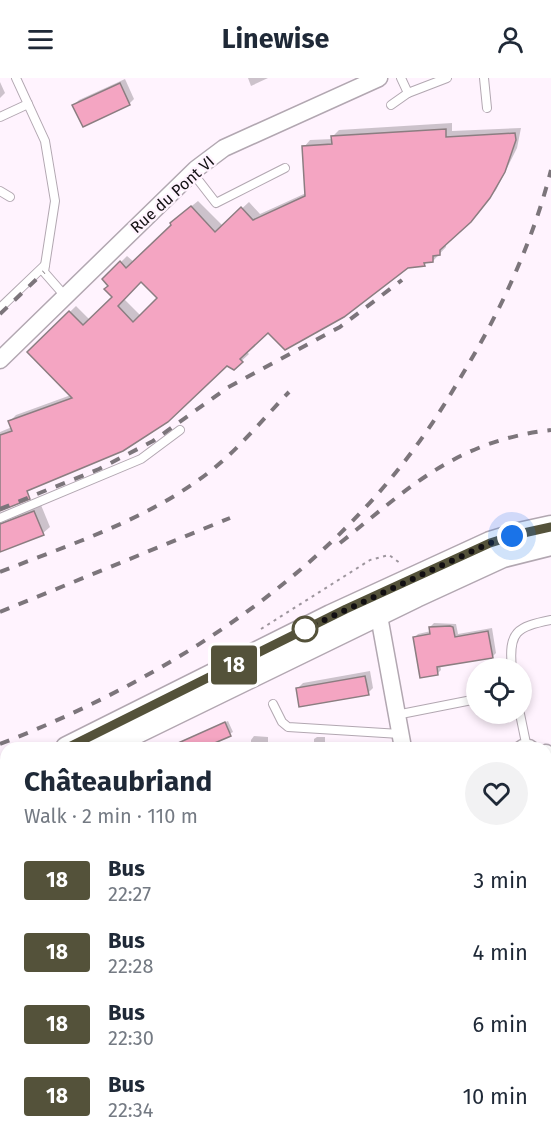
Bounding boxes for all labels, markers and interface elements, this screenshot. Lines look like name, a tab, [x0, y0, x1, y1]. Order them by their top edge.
icon: menu	[24, 23, 57, 56]
text: Linewise	[222, 23, 329, 55]
icon: person	[494, 23, 527, 56]
street label: Rue du Pont VI	[126, 152, 218, 237]
your location	[497, 521, 527, 551]
unlabelled marker	[292, 616, 318, 642]
line badge: 18	[207, 646, 261, 684]
text: 18	[223, 652, 245, 678]
map controls	[466, 658, 532, 724]
button: locate	[466, 658, 532, 724]
button: heart	[465, 762, 528, 825]
text: Châteaubriand	[24, 765, 212, 798]
text: Walk · 2 min · 110 m	[24, 804, 198, 828]
text: Bus	[108, 855, 145, 882]
text: 18	[46, 867, 68, 893]
text: 3 min	[473, 867, 528, 894]
text: 22:27	[108, 882, 151, 906]
text: Bus	[108, 927, 145, 954]
text: 18	[46, 939, 68, 965]
text: 4 min	[473, 939, 528, 966]
text: 22:28	[108, 954, 154, 978]
text: Bus	[108, 999, 145, 1026]
text: 18	[46, 1011, 68, 1037]
text: 6 min	[472, 1011, 528, 1038]
text: 22:30	[108, 1026, 154, 1050]
text: Bus	[108, 1071, 145, 1098]
text: 18	[46, 1083, 68, 1109]
text: 10 min	[462, 1083, 528, 1110]
text: 22:34	[108, 1098, 153, 1122]

